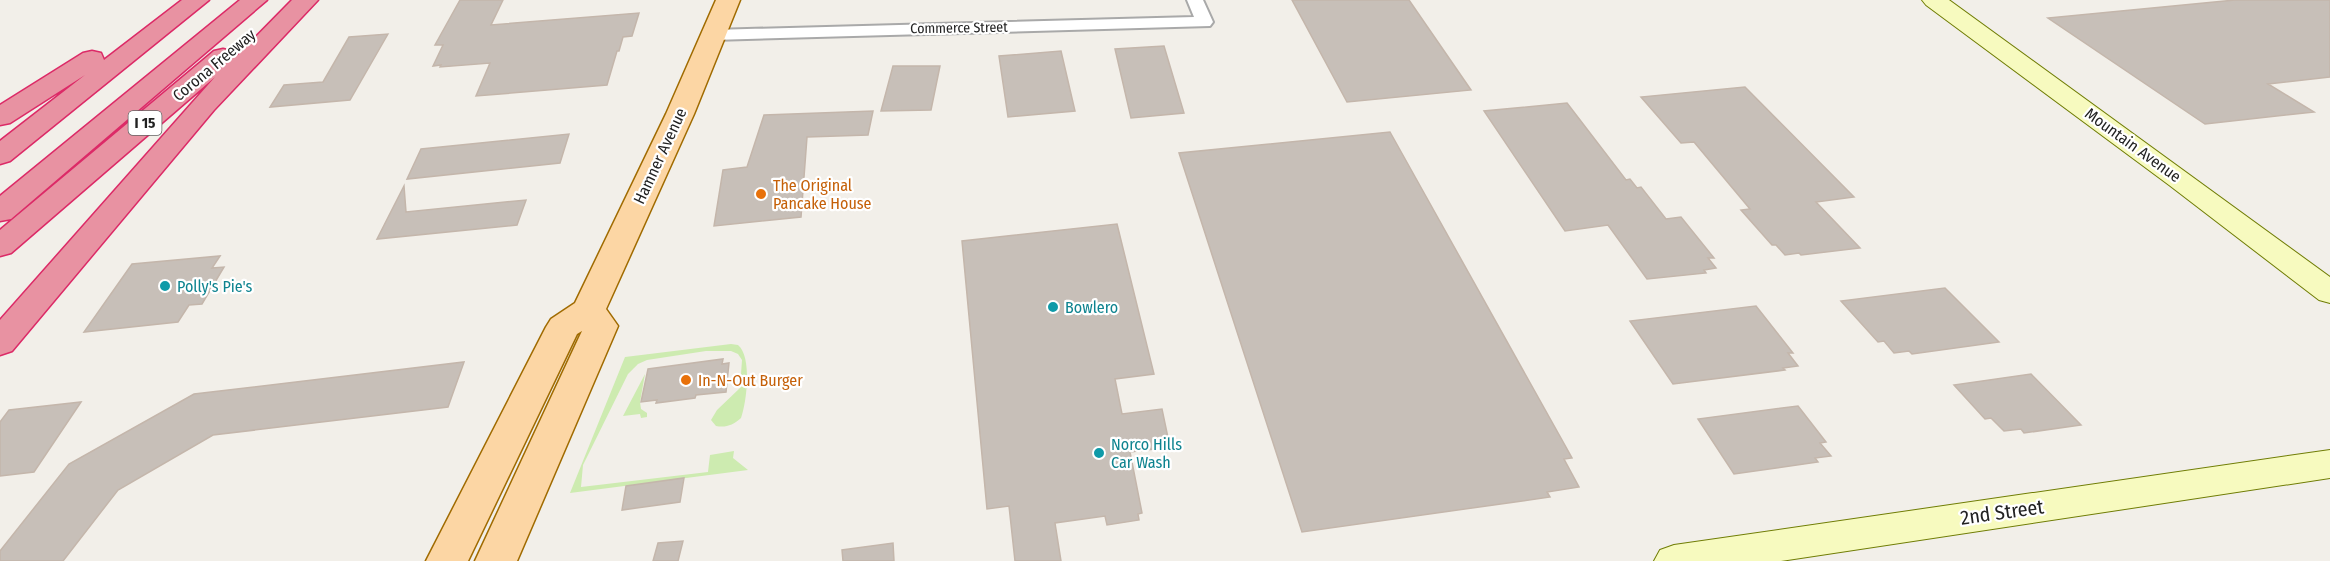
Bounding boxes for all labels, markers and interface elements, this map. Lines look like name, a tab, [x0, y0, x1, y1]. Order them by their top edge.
street label: Commerce Street	[910, 19, 1008, 37]
street label: Corona Freeway	[169, 24, 260, 105]
street label: Mountain Avenue	[2081, 104, 2185, 186]
street label: Hamner Avenue	[629, 105, 691, 207]
road number: I 15	[128, 111, 162, 135]
place label: The Original Pancake House	[773, 176, 872, 213]
marker: The Original Pancake House	[754, 187, 768, 201]
place label: Polly's Pie's	[177, 277, 253, 296]
marker: Polly's Pie's	[158, 279, 172, 293]
place label: Bowlero	[1065, 298, 1118, 317]
marker: Bowlero	[1046, 300, 1060, 314]
place label: In-N-Out Burger	[698, 371, 803, 390]
marker: In-N-Out Burger	[679, 373, 693, 387]
place label: Norco Hills Car Wash	[1111, 435, 1182, 472]
marker: Norco Hills Car Wash	[1092, 446, 1106, 460]
street label: 2nd Street	[1959, 494, 2046, 530]

